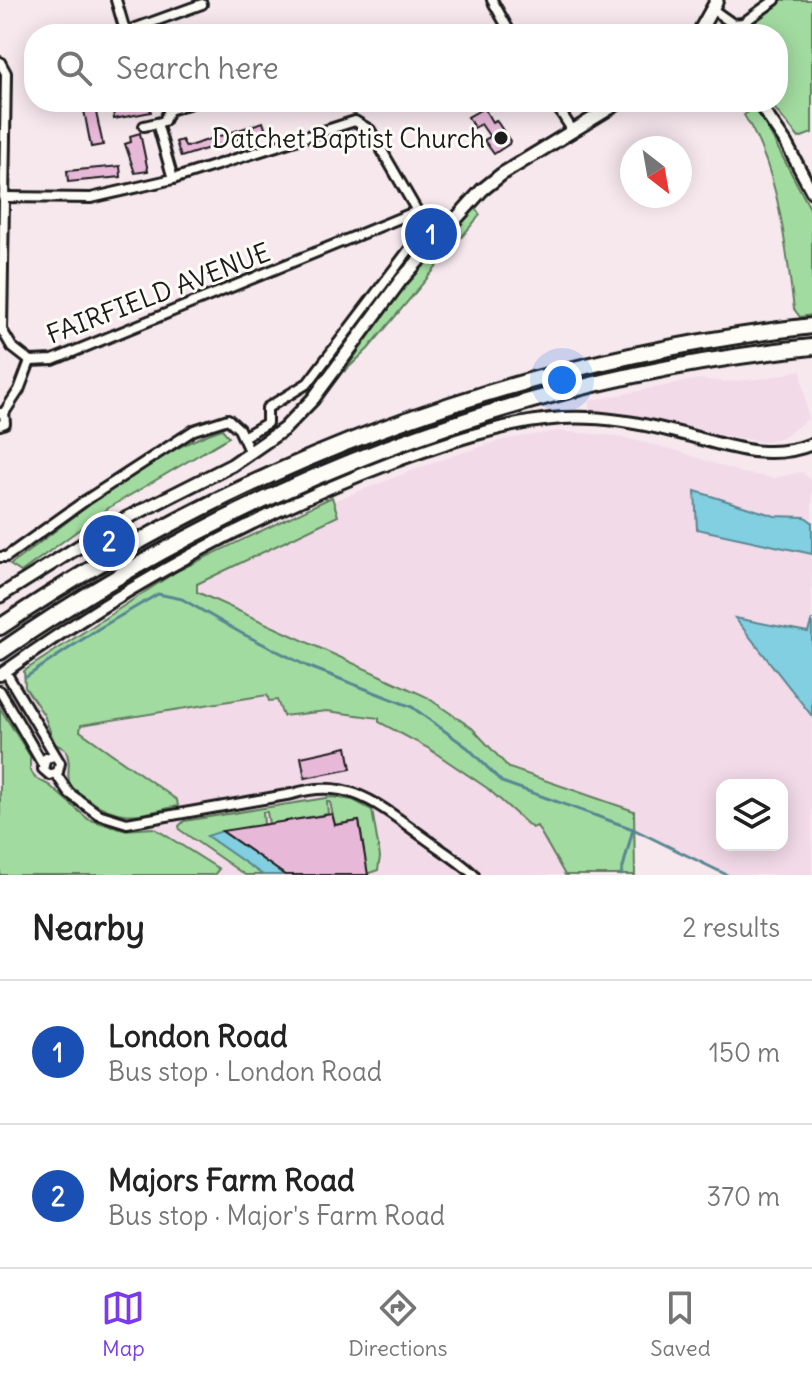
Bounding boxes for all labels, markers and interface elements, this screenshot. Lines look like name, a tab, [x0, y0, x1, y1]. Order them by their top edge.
search box	[24, 24, 788, 112]
icon: search	[52, 46, 96, 90]
text: Search here	[116, 49, 279, 87]
place label: Datchet Baptist Church	[212, 122, 485, 155]
marker: Datchet Baptist Church	[492, 129, 510, 147]
north arrow	[620, 136, 692, 208]
pin: 1	[405, 204, 457, 264]
street label: FAIRFIELD AVENUE	[42, 235, 274, 351]
your location	[542, 360, 582, 400]
pin: 2	[83, 511, 135, 571]
map controls	[716, 779, 788, 851]
button: layers	[716, 779, 788, 851]
text: Nearby	[32, 906, 145, 949]
text: 2 results	[682, 911, 780, 944]
text: London Road	[108, 1017, 288, 1055]
text: 1	[53, 1036, 63, 1069]
text: 150 m	[709, 1036, 780, 1069]
text: Bus stop · London Road	[108, 1055, 382, 1088]
text: Majors Farm Road	[108, 1161, 355, 1199]
text: 2	[51, 1180, 65, 1213]
text: 370 m	[706, 1180, 780, 1213]
text: Bus stop · Major's Farm Road	[108, 1199, 445, 1232]
tab: Map	[101, 1286, 145, 1362]
tab: Directions	[348, 1286, 448, 1362]
tab: Saved	[650, 1286, 711, 1362]

